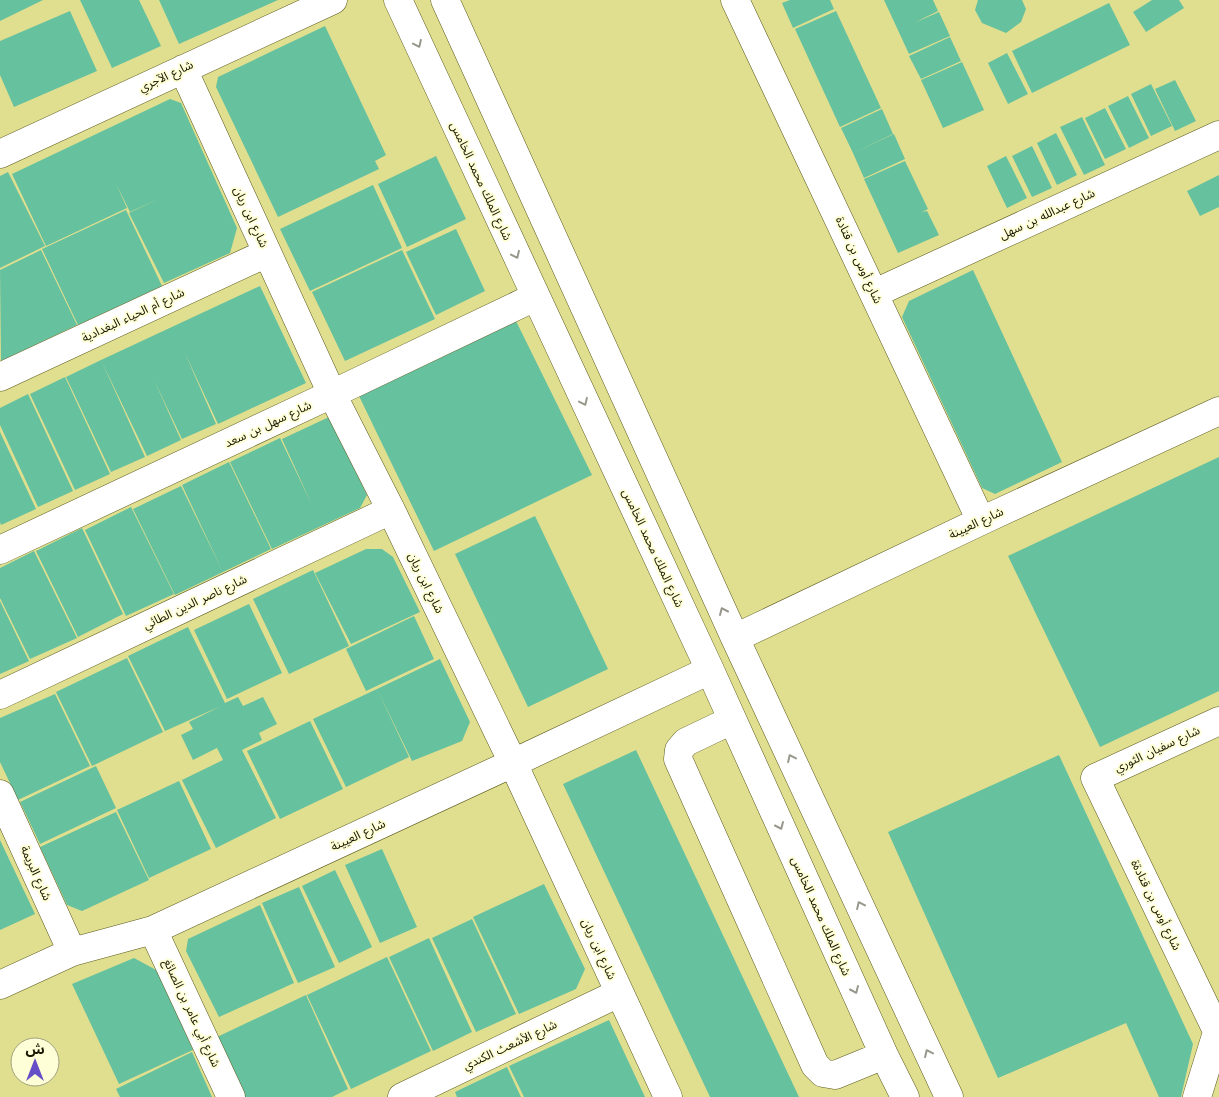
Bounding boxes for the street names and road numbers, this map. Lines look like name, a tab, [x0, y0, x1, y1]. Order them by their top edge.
street label: شارع الآجري	[137, 57, 197, 97]
street label: شارع الملك محمد الخامس	[446, 120, 515, 243]
street label: شارع ابن ريان	[229, 184, 271, 251]
street label: شارع عبدالله بن سهل	[997, 186, 1098, 244]
street label: شارع أوس بن قتادة	[831, 214, 886, 307]
street label: شارع أم الحياء البغدادية	[79, 285, 187, 347]
street label: شارع سهل بن سعد	[222, 398, 314, 452]
street label: شارع الملك محمد الخامس	[618, 487, 687, 610]
street label: شارع العيينة	[946, 504, 1006, 544]
street label: شارع ابن ريان	[403, 550, 447, 617]
street label: شارع ناصر الدين الطائي	[141, 572, 250, 635]
street label: شارع سفيان الثوري	[1112, 723, 1203, 777]
street label: شارع العيينة	[328, 816, 388, 856]
street label: شارع البريمة	[16, 844, 54, 903]
street label: شارع الملك محمد الخامس	[787, 854, 854, 979]
street label: شارع أوس بن قتادةة	[1126, 857, 1184, 953]
street label: شارع ابن ريان	[577, 916, 619, 983]
street label: شارع أبي عامر بن الصائغ	[158, 957, 224, 1070]
street label: شارع الأشعث الكندي	[461, 1017, 560, 1075]

